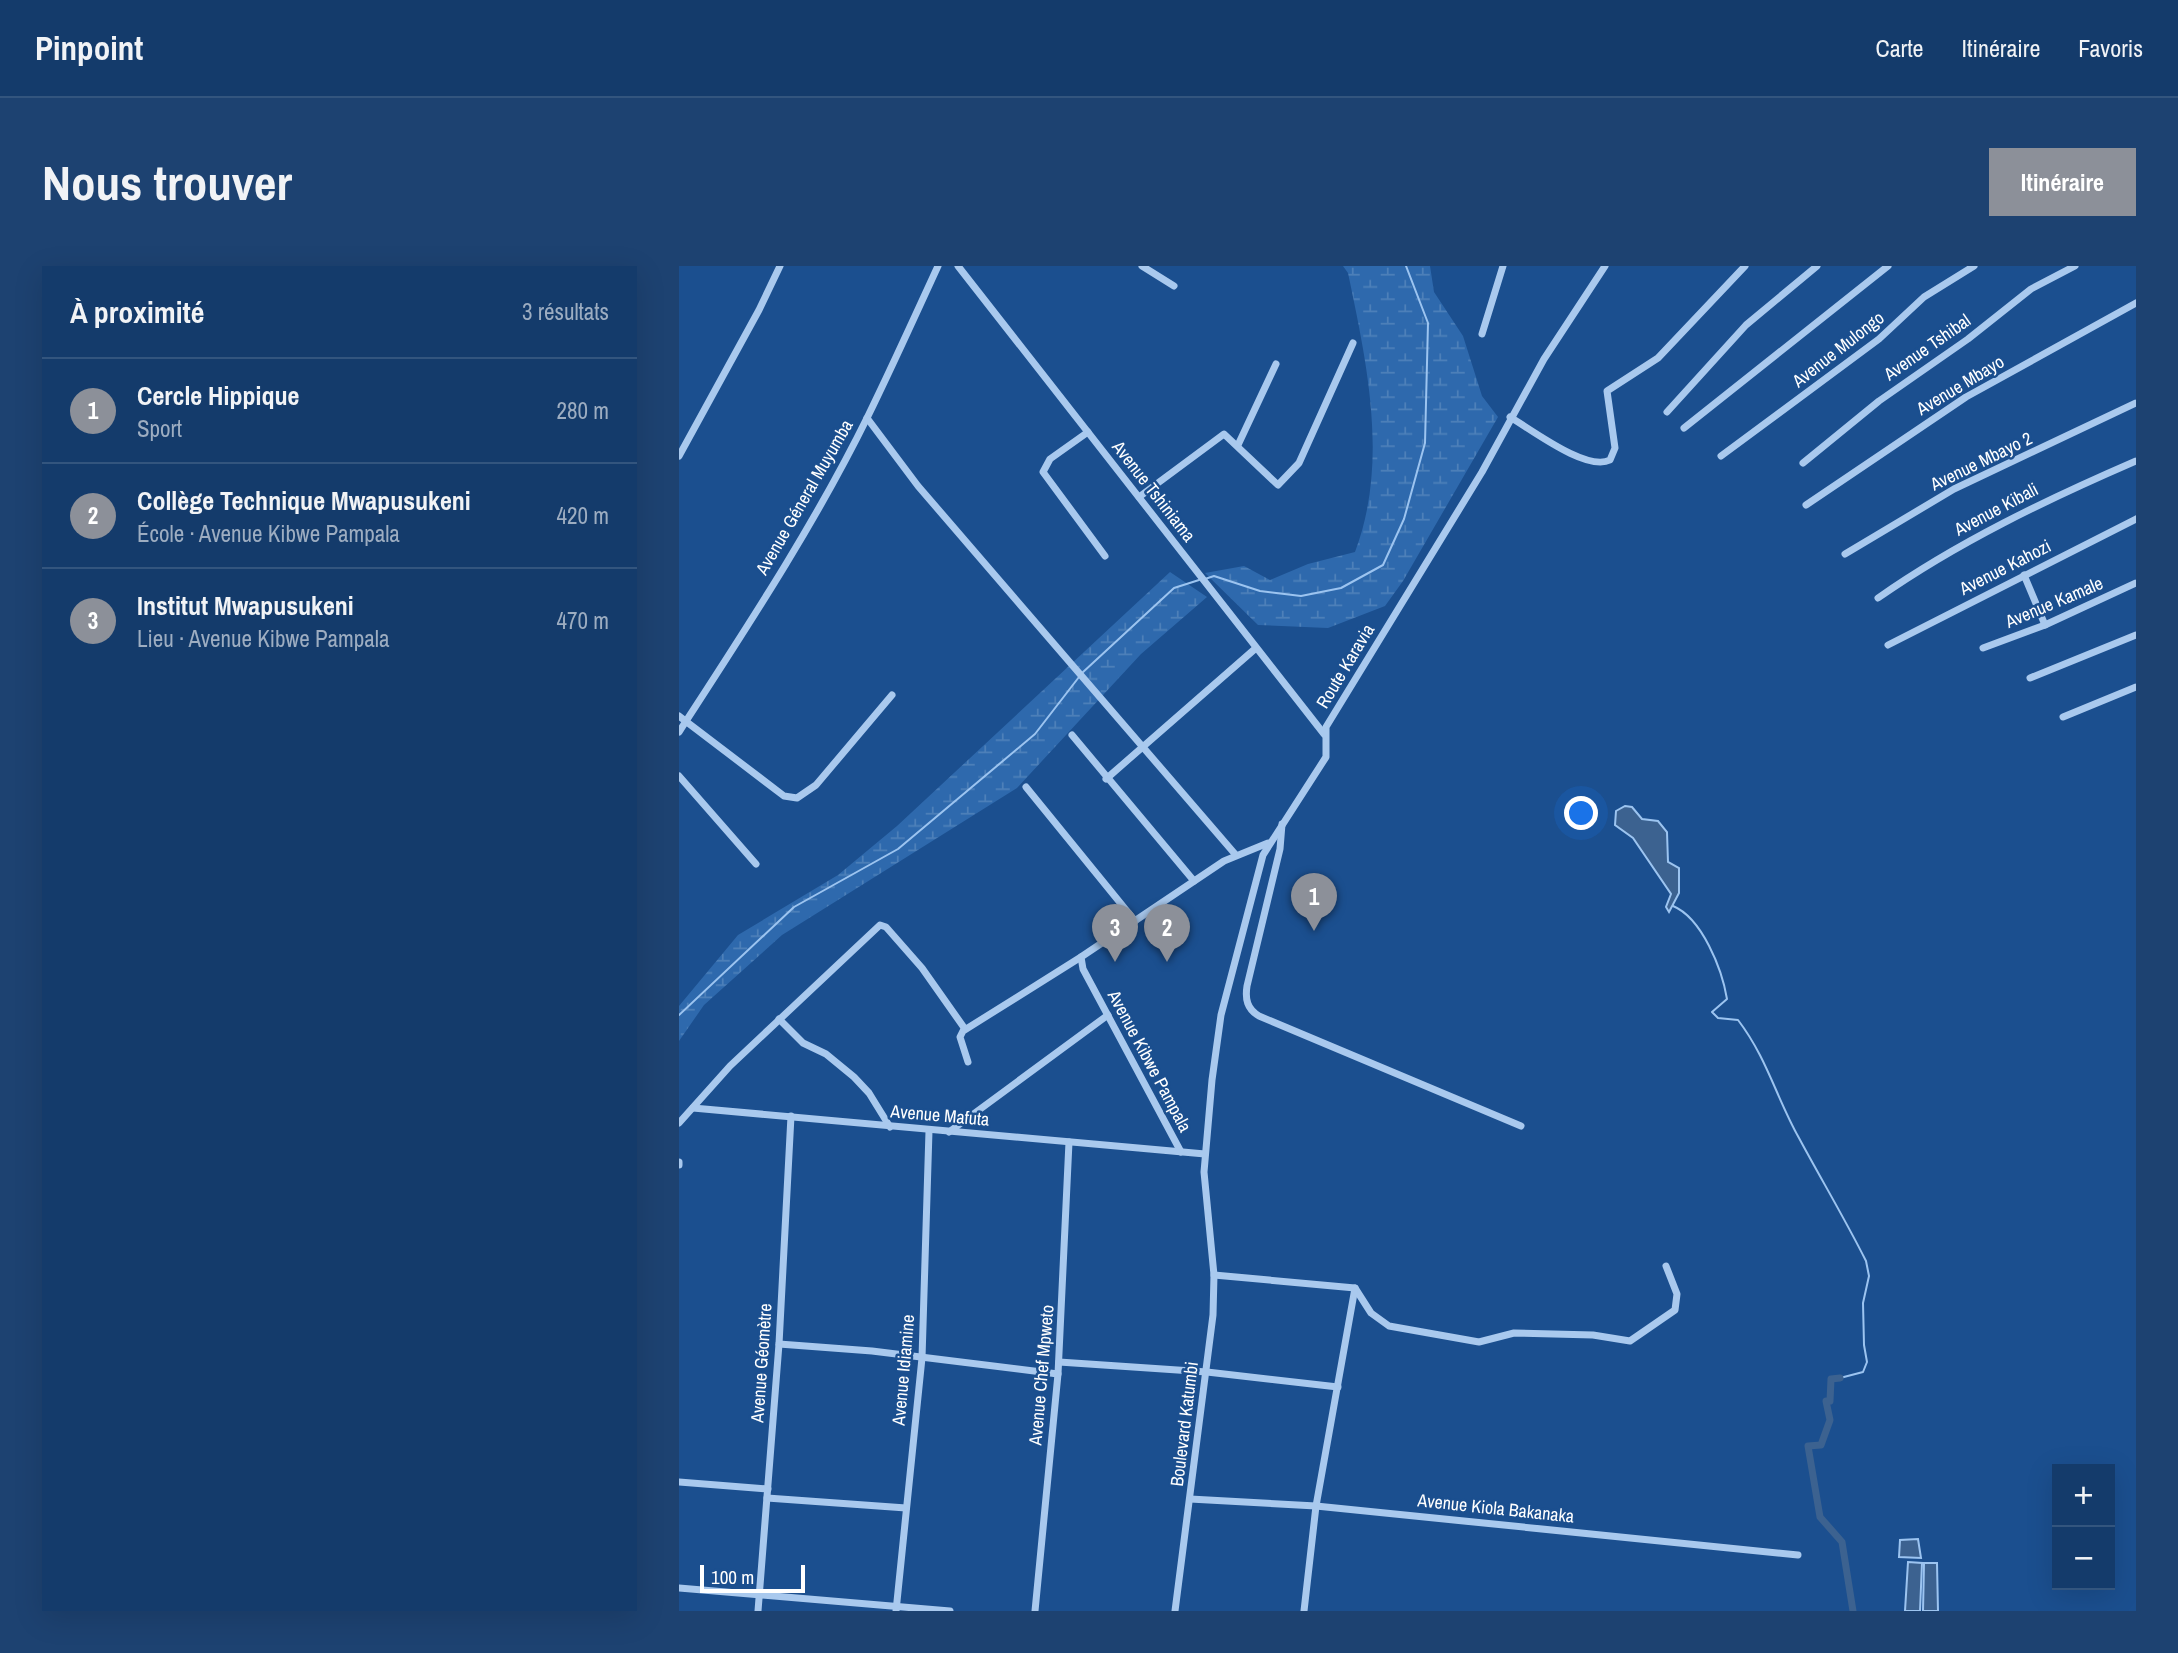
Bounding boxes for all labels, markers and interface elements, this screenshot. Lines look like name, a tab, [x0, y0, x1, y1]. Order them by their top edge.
text: Pinpoint	[35, 26, 143, 70]
text: Carte	[1875, 32, 1924, 64]
text: Itinéraire	[1962, 32, 2040, 64]
text: Favoris	[2078, 32, 2143, 64]
button: Itinéraire	[1989, 148, 2136, 216]
text: Nous trouver	[42, 149, 292, 215]
text: À proximité	[70, 292, 204, 332]
text: 3 résultats	[522, 296, 609, 327]
street label: Avenue Mulongo	[1786, 305, 1889, 393]
street label: Avenue Tshibal	[1878, 308, 1975, 387]
street label: Avenue Mbayo	[1911, 349, 2009, 422]
text: Cercle Hippique	[137, 378, 299, 413]
text: 1	[88, 395, 98, 426]
text: 280 m	[557, 395, 609, 426]
text: Sport	[137, 413, 182, 444]
street label: Avenue Géneral Muyumba	[749, 415, 859, 580]
street label: Avenue Mbayo 2	[1925, 426, 2036, 497]
street label: Avenue Tshiniama	[1106, 434, 1201, 547]
street label: Avenue Kibali	[1949, 476, 2042, 542]
text: Collège Technique Mwapusukeni	[137, 483, 471, 518]
text: 2	[88, 500, 98, 531]
text: 420 m	[557, 500, 609, 531]
text: École · Avenue Kibwe Pampala	[137, 518, 400, 549]
street label: Avenue Kahozi	[1954, 533, 2055, 601]
street label: Avenue Kamale	[2000, 570, 2107, 634]
text: Institut Mwapusukeni	[137, 588, 354, 623]
text: 3	[88, 605, 98, 636]
text: 470 m	[557, 605, 609, 636]
street label: Route Karavia	[1310, 619, 1380, 713]
text: Lieu · Avenue Kibwe Pampala	[137, 623, 389, 654]
your location	[1564, 796, 1598, 830]
pin: 1	[1291, 873, 1337, 931]
pin: 3	[1092, 904, 1138, 962]
pin: 2	[1144, 904, 1190, 962]
street label: Avenue Kibwe Pampala	[1102, 985, 1198, 1136]
street label: Avenue Mafuta	[889, 1098, 990, 1132]
street label: Avenue Géomètre	[744, 1303, 778, 1424]
street label: Avenue Chef Mpweto	[1022, 1304, 1060, 1447]
street label: Avenue Idiamine	[886, 1313, 920, 1428]
street label: Boulevard Katumbi	[1164, 1360, 1204, 1488]
map controls	[2052, 1464, 2115, 1590]
button: +	[2052, 1464, 2115, 1527]
street label: Avenue Kiola Bakanaka	[1415, 1487, 1576, 1529]
button: −	[2052, 1527, 2115, 1590]
scale bar	[700, 1562, 805, 1594]
text: 100 m	[711, 1564, 754, 1590]

